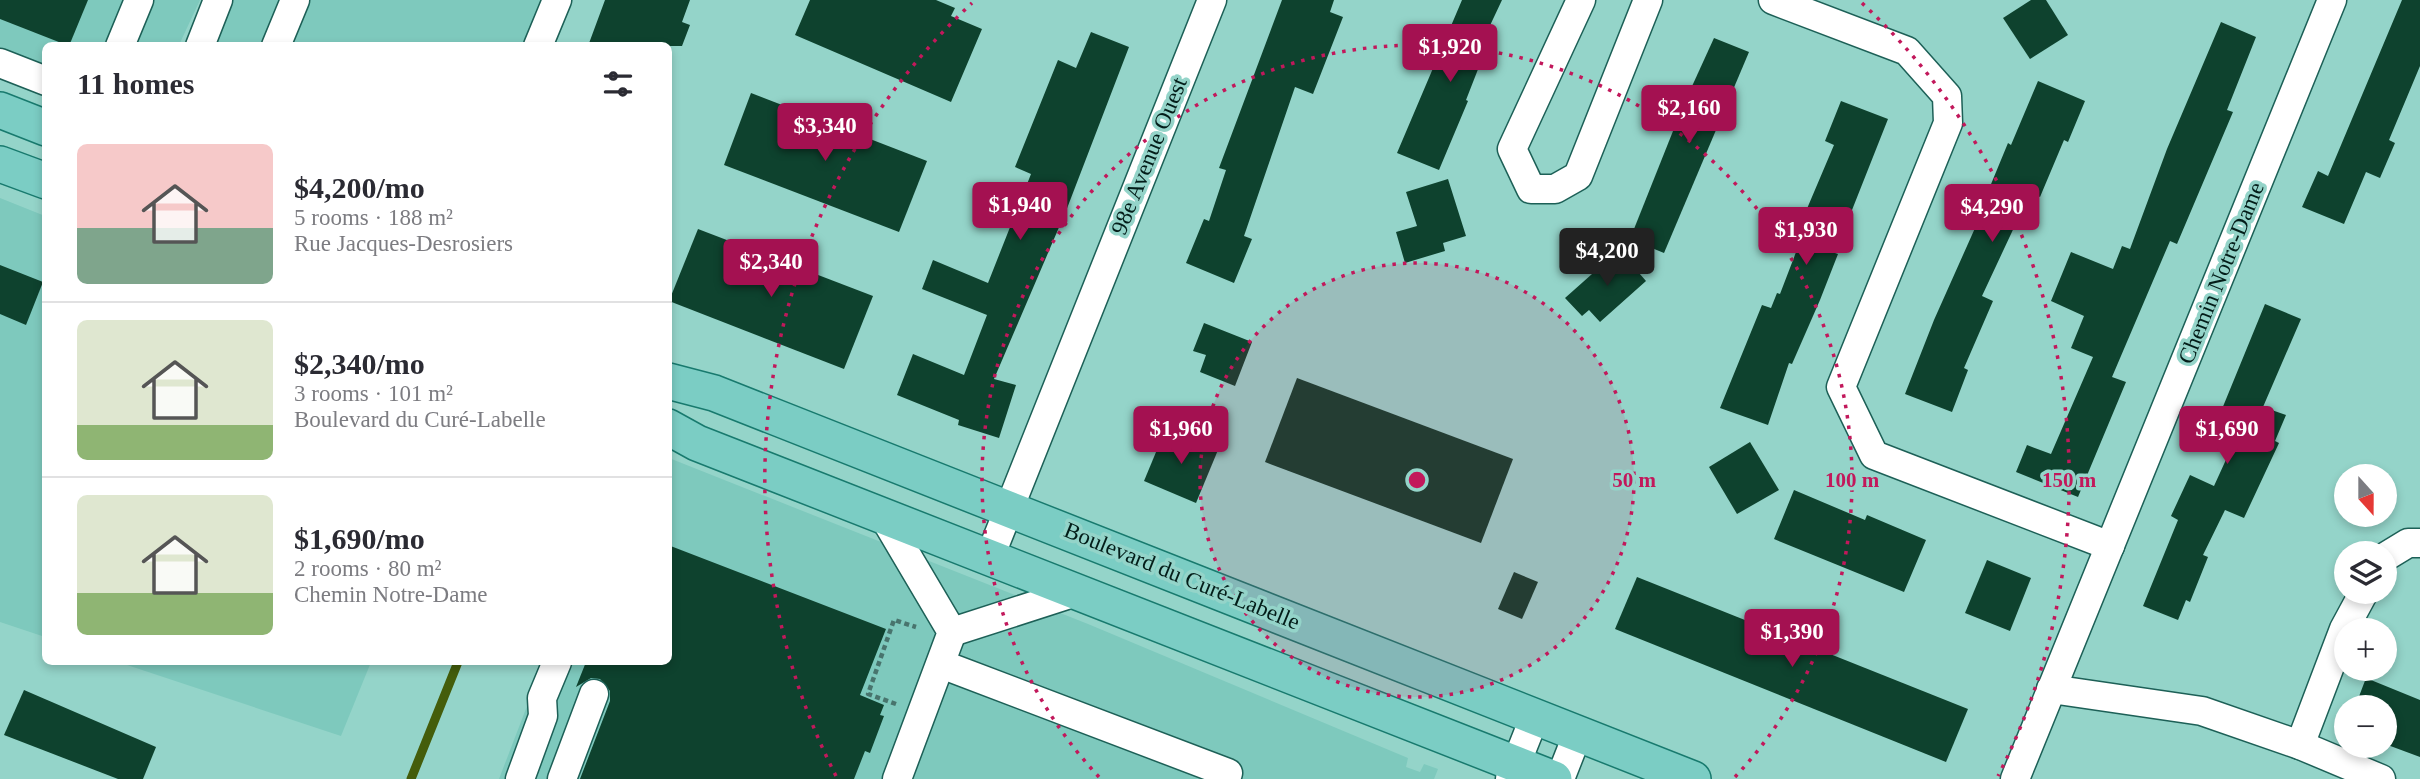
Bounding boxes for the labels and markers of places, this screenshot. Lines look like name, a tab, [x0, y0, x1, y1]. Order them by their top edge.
pin: $1,920	[1393, 24, 1507, 84]
pin: $2,160	[1632, 86, 1746, 145]
pin: $3,340	[768, 104, 882, 163]
pin: $1,940	[963, 182, 1077, 242]
pin: $4,290	[1935, 184, 2049, 244]
pin: $1,930	[1749, 208, 1863, 267]
pin: $4,200	[1550, 229, 1664, 288]
pin: $2,340	[714, 240, 828, 299]
pin: $1,960	[1124, 406, 1238, 466]
pin: $1,690	[2170, 406, 2284, 466]
centre of rings	[1405, 468, 1429, 492]
pin: $1,390	[1735, 610, 1849, 669]

